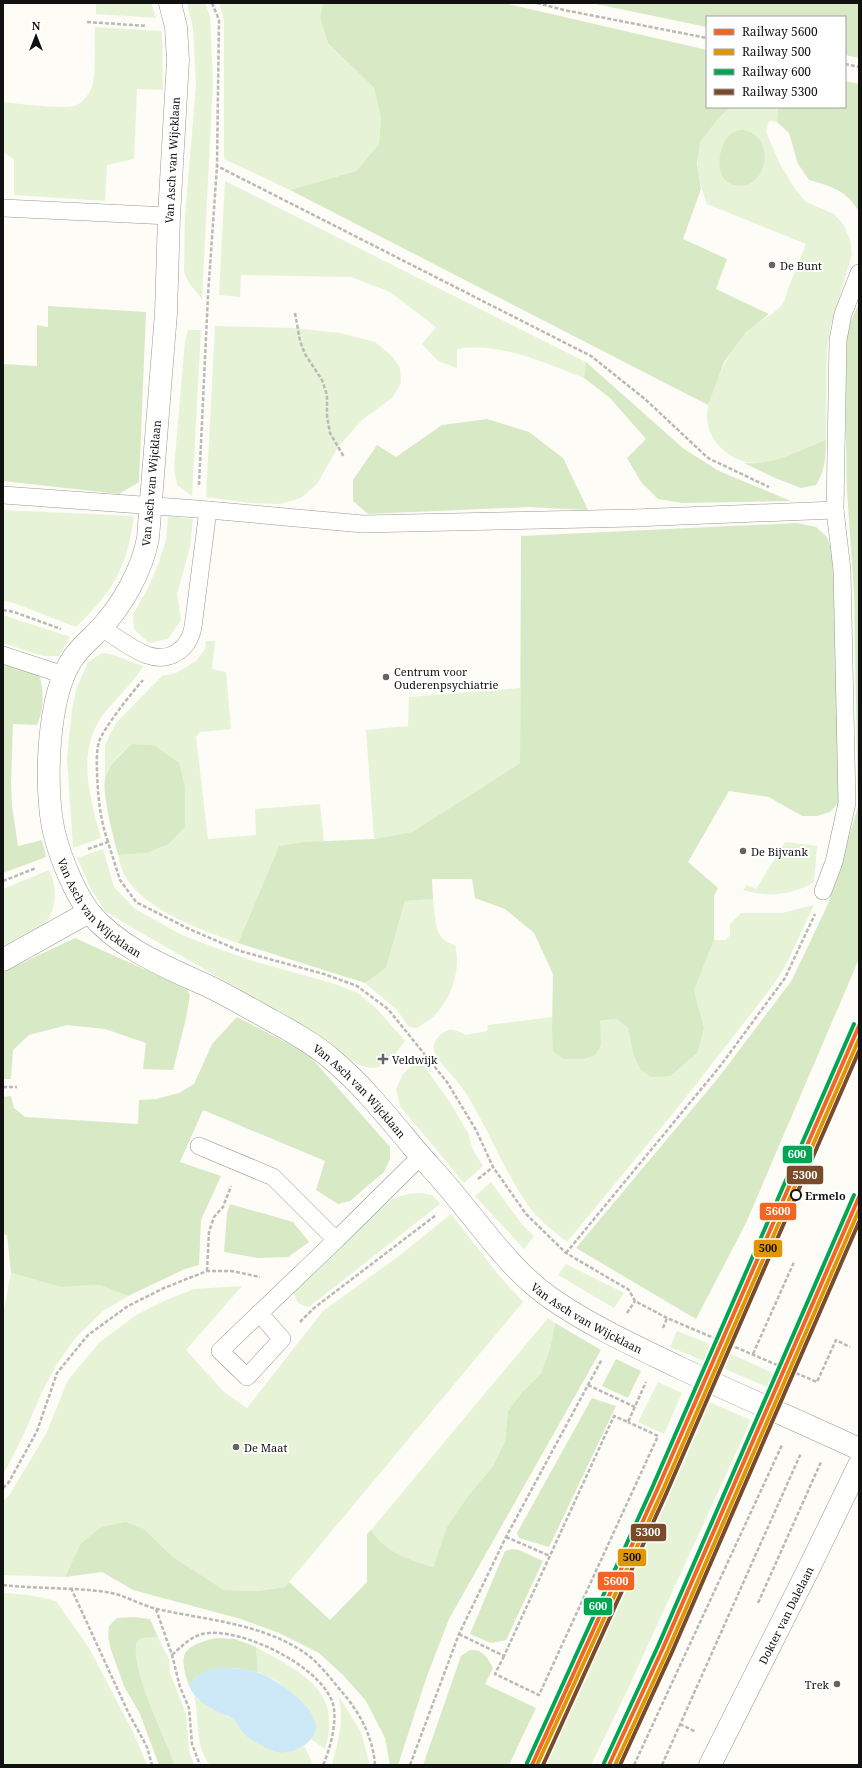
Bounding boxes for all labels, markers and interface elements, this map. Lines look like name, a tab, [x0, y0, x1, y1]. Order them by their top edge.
north arrow	[16, 16, 56, 56]
legend	[706, 16, 846, 108]
text: N	[32, 18, 41, 33]
text: Railway 5600	[742, 23, 818, 40]
text: Railway 500	[742, 43, 811, 60]
text: Railway 600	[742, 63, 811, 80]
text: Railway 5300	[742, 83, 818, 100]
street label: Van Asch van Wijcklaan	[161, 96, 183, 224]
place label: De Bunt	[780, 258, 822, 273]
marker: De Bunt	[767, 260, 777, 270]
street label: Van Asch van Wijcklaan	[138, 419, 164, 547]
place label: Centrum voor Ouderenpsychiatrie	[394, 664, 499, 692]
marker: Centrum voor Ouderenpsychiatrie	[381, 672, 391, 682]
place label: De Bijvank	[751, 844, 808, 859]
marker: De Bijvank	[738, 846, 748, 856]
street label: Van Asch van Wijcklaan	[55, 856, 145, 960]
street label: Van Asch van Wijcklaan	[310, 1040, 410, 1141]
place label: Veldwijk	[392, 1052, 438, 1067]
marker: Veldwijk	[377, 1053, 389, 1065]
line badge: 600	[782, 1145, 813, 1164]
text: 600	[788, 1146, 806, 1161]
line badge: 5300	[786, 1165, 824, 1185]
text: 5300	[793, 1167, 817, 1182]
place label: Ermelo	[805, 1188, 846, 1203]
marker: Ermelo	[790, 1189, 802, 1201]
line badge: 5600	[759, 1202, 797, 1221]
text: 5600	[766, 1203, 790, 1218]
line badge: 500	[753, 1239, 783, 1258]
text: 500	[759, 1240, 777, 1255]
street label: Van Asch van Wijcklaan	[528, 1279, 645, 1356]
place label: De Maat	[244, 1440, 287, 1455]
marker: De Maat	[231, 1442, 241, 1452]
line badge: 5300	[630, 1523, 667, 1542]
text: 5300	[636, 1524, 660, 1539]
line badge: 500	[617, 1548, 647, 1567]
text: 500	[623, 1549, 641, 1564]
street label: Dokter van Dalelaan	[755, 1563, 816, 1666]
line badge: 5600	[597, 1571, 635, 1591]
text: 5600	[604, 1573, 628, 1588]
line badge: 600	[583, 1597, 613, 1616]
text: 600	[589, 1598, 607, 1613]
place label: Trek	[805, 1677, 830, 1692]
marker: Trek	[832, 1679, 842, 1689]

